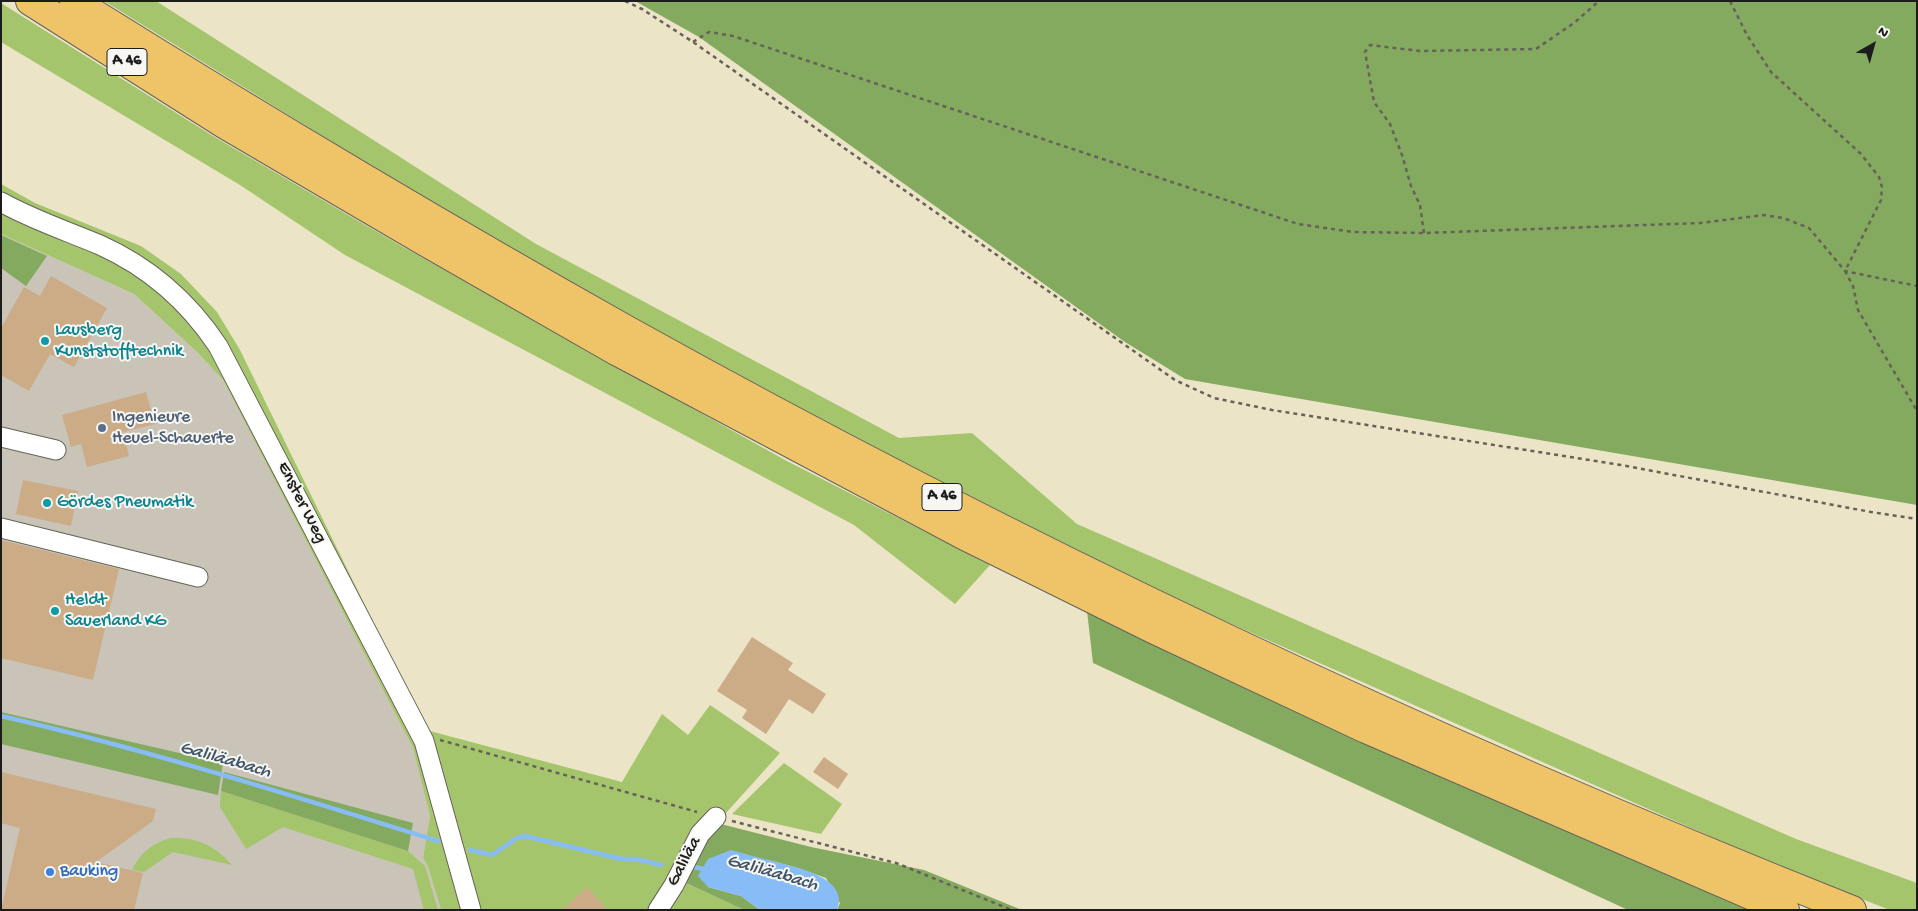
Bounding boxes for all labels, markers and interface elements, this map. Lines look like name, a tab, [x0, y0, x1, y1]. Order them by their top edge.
north arrow	[1848, 20, 1898, 70]
text: N	[1874, 23, 1891, 42]
road number: A 46	[107, 48, 147, 76]
place label: Lausberg Kunststofftechnik	[55, 320, 183, 362]
marker: Lausberg Kunststofftechnik	[39, 335, 51, 347]
place label: Ingenieure Heuel-Schauerte	[112, 407, 234, 449]
marker: Ingenieure Heuel-Schauerte	[96, 422, 108, 434]
street label: Enster Weg	[271, 459, 331, 547]
road number: A 46	[922, 484, 962, 511]
place label: Gördes Pneumatik	[57, 492, 193, 514]
marker: Gördes Pneumatik	[41, 497, 53, 509]
place label: Heldt Sauerland KG	[65, 590, 166, 632]
marker: Heldt Sauerland KG	[49, 605, 61, 617]
water label: Galiläabach	[177, 737, 273, 785]
street label: Galiläa	[663, 833, 707, 891]
water label: Galiläabach	[724, 850, 820, 898]
place label: Bauking	[60, 861, 118, 883]
marker: Bauking	[44, 866, 56, 878]

